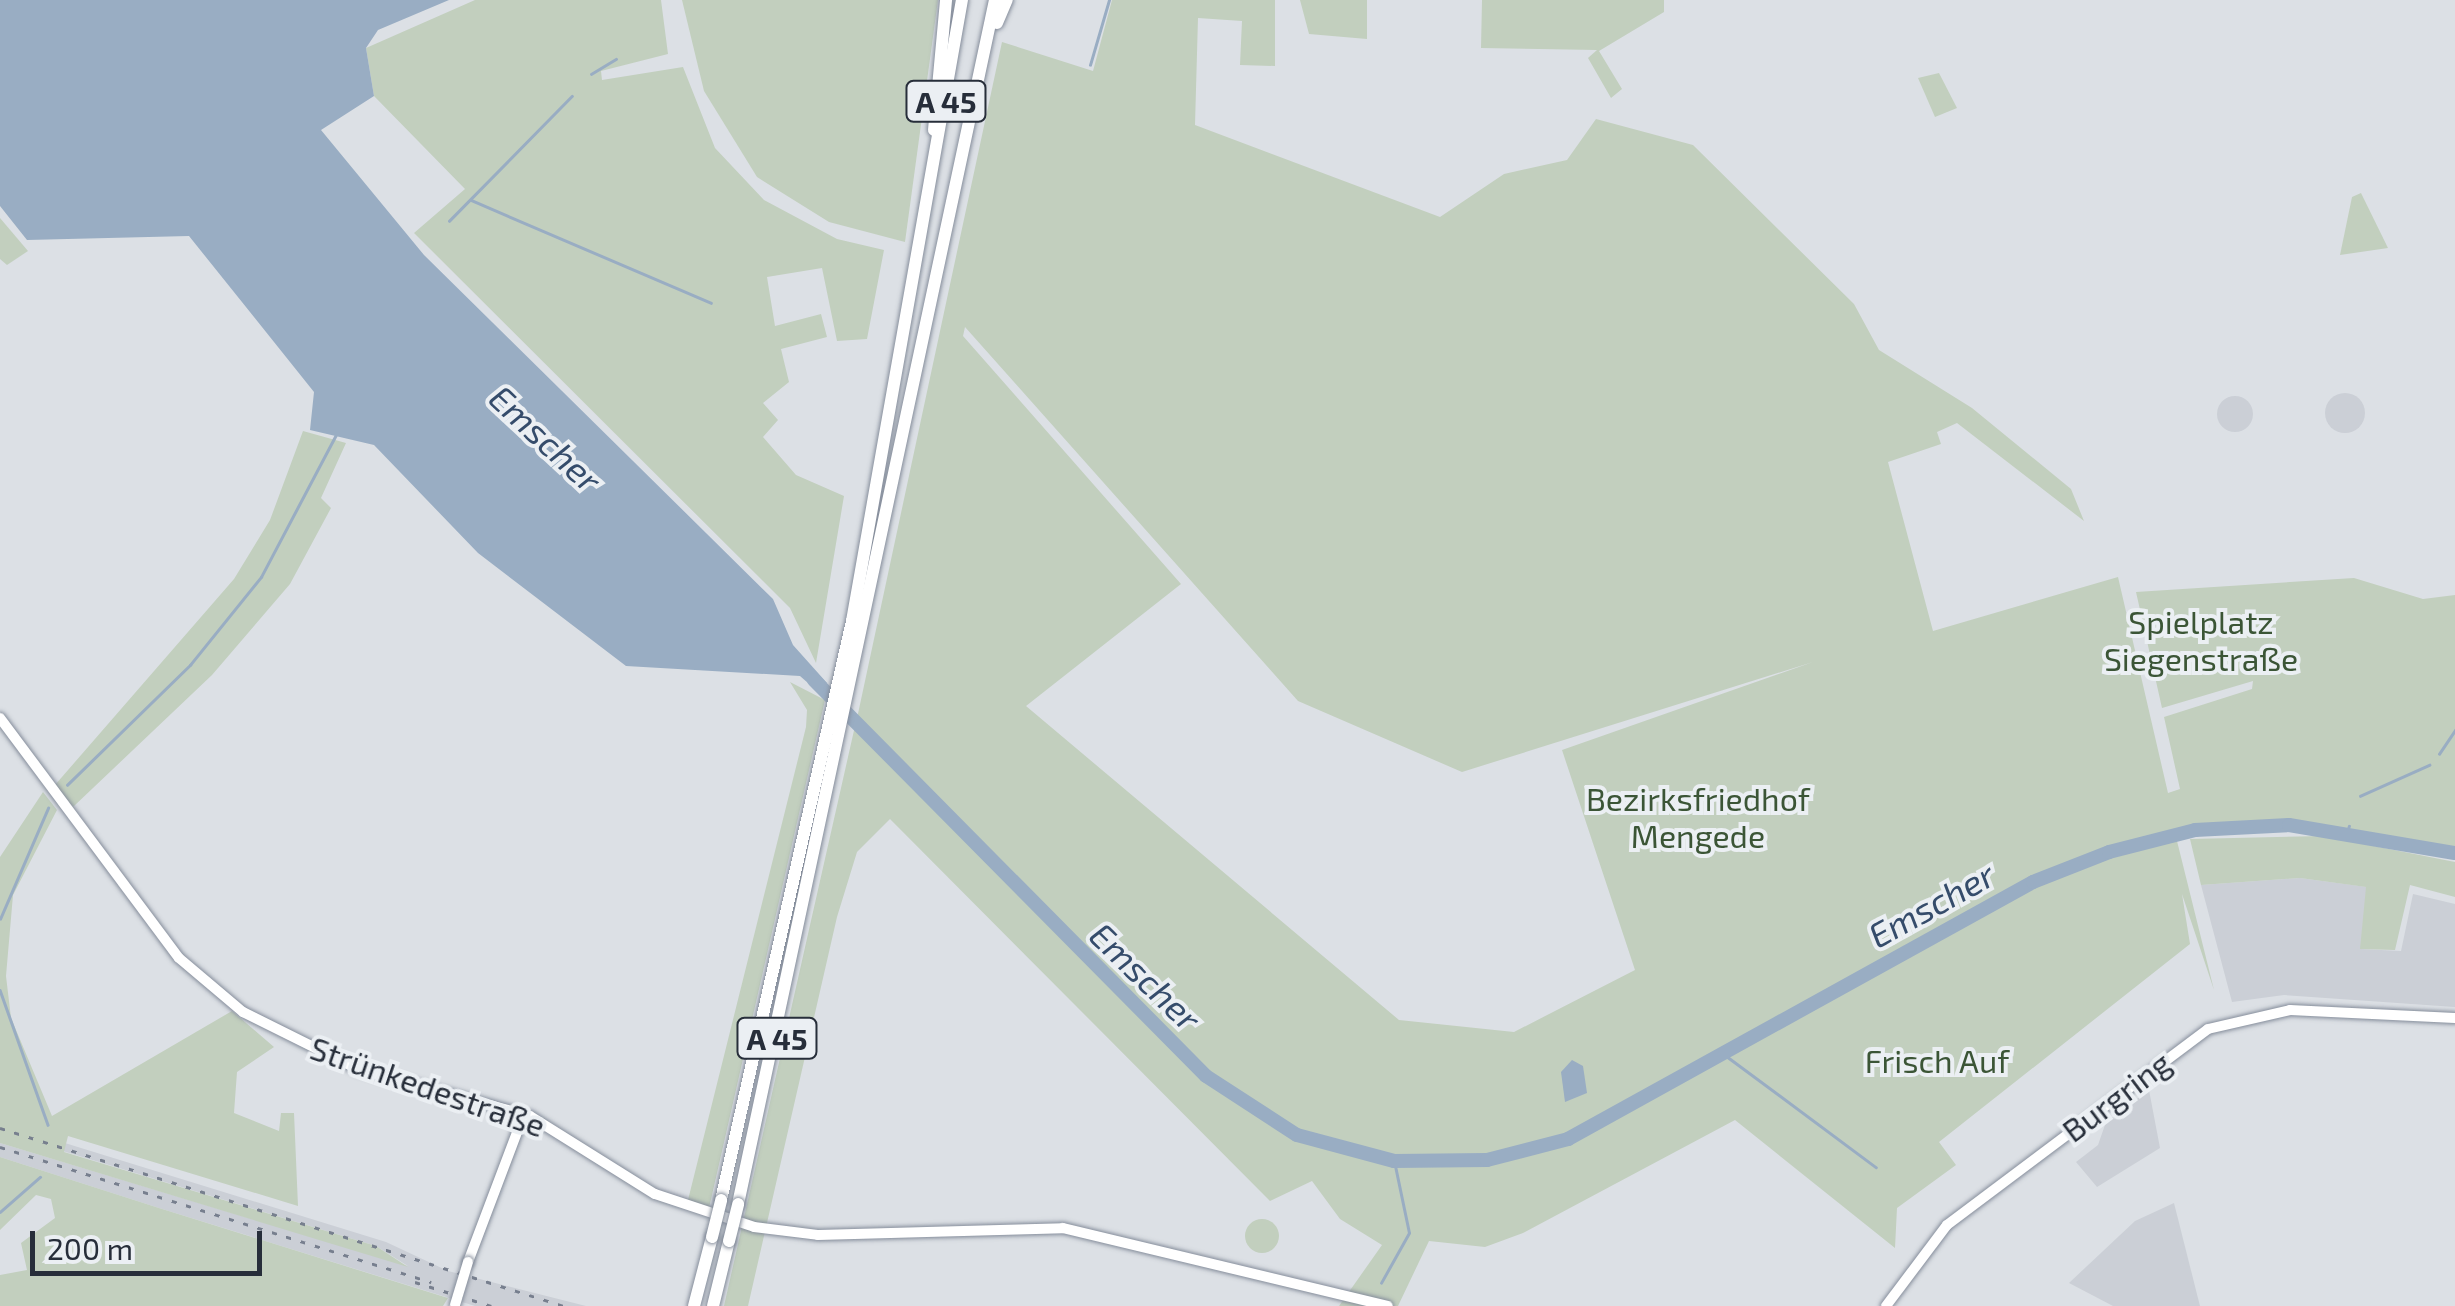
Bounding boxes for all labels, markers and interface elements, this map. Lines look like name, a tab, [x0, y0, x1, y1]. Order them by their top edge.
road number: A 45	[904, 76, 988, 126]
water label: Emscher	[481, 376, 611, 500]
park label: Spielplatz Siegenstraße	[2104, 603, 2298, 678]
park label: Bezirksfriedhof Mengede	[1586, 780, 1810, 855]
water label: Emscher	[1861, 852, 2001, 956]
water label: Emscher	[1082, 913, 1210, 1039]
road number: A 45	[734, 1013, 820, 1063]
street label: Strünkedestraße	[306, 1028, 550, 1144]
park label: Frisch Auf	[1864, 1041, 2010, 1079]
street label: Burgring	[2054, 1043, 2178, 1149]
scale bar	[35, 1211, 268, 1273]
text: 200 m	[47, 1230, 133, 1266]

